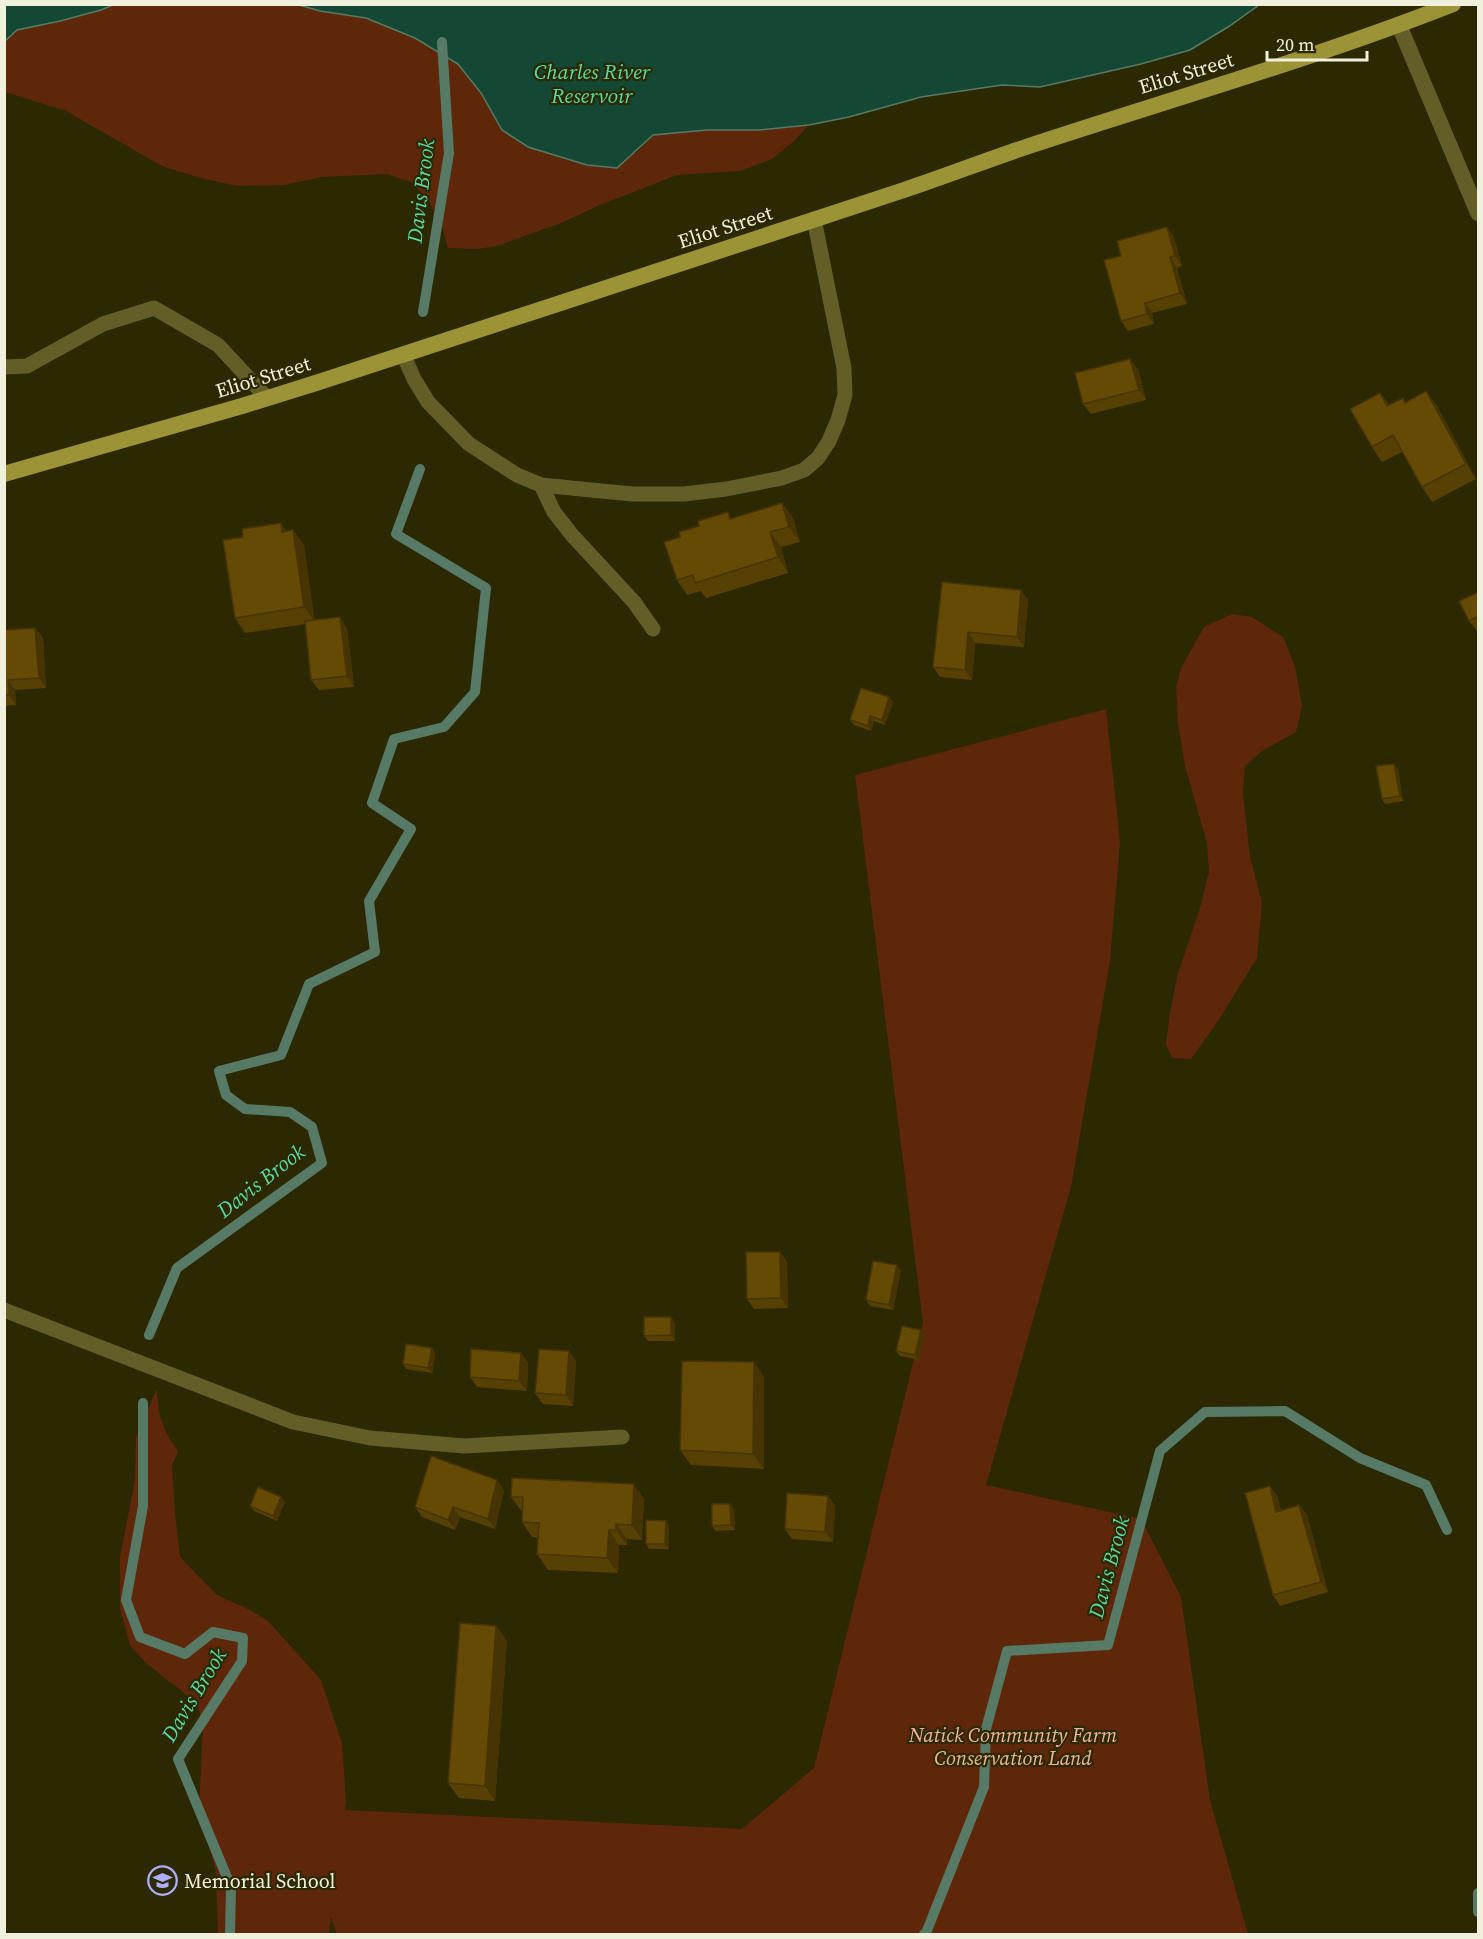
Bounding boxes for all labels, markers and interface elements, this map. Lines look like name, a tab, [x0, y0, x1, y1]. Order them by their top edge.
scale bar	[1267, 24, 1368, 62]
text: 20 m	[1276, 32, 1314, 57]
street label: Eliot Street	[1135, 45, 1237, 101]
water label: Charles River Reservoir	[534, 57, 651, 110]
water label: Davis Brook	[400, 137, 441, 246]
street label: Eliot Street	[674, 198, 776, 255]
street label: Eliot Street	[212, 349, 314, 405]
water label: Davis Brook	[210, 1137, 311, 1225]
water label: Davis Brook	[1081, 1512, 1136, 1622]
water label: Davis Brook	[154, 1642, 233, 1748]
park label: Natick Community Farm Conservation Land	[908, 1721, 1118, 1772]
school or university icon: Memorial School	[147, 1865, 179, 1897]
place label: Memorial School	[184, 1867, 336, 1895]

